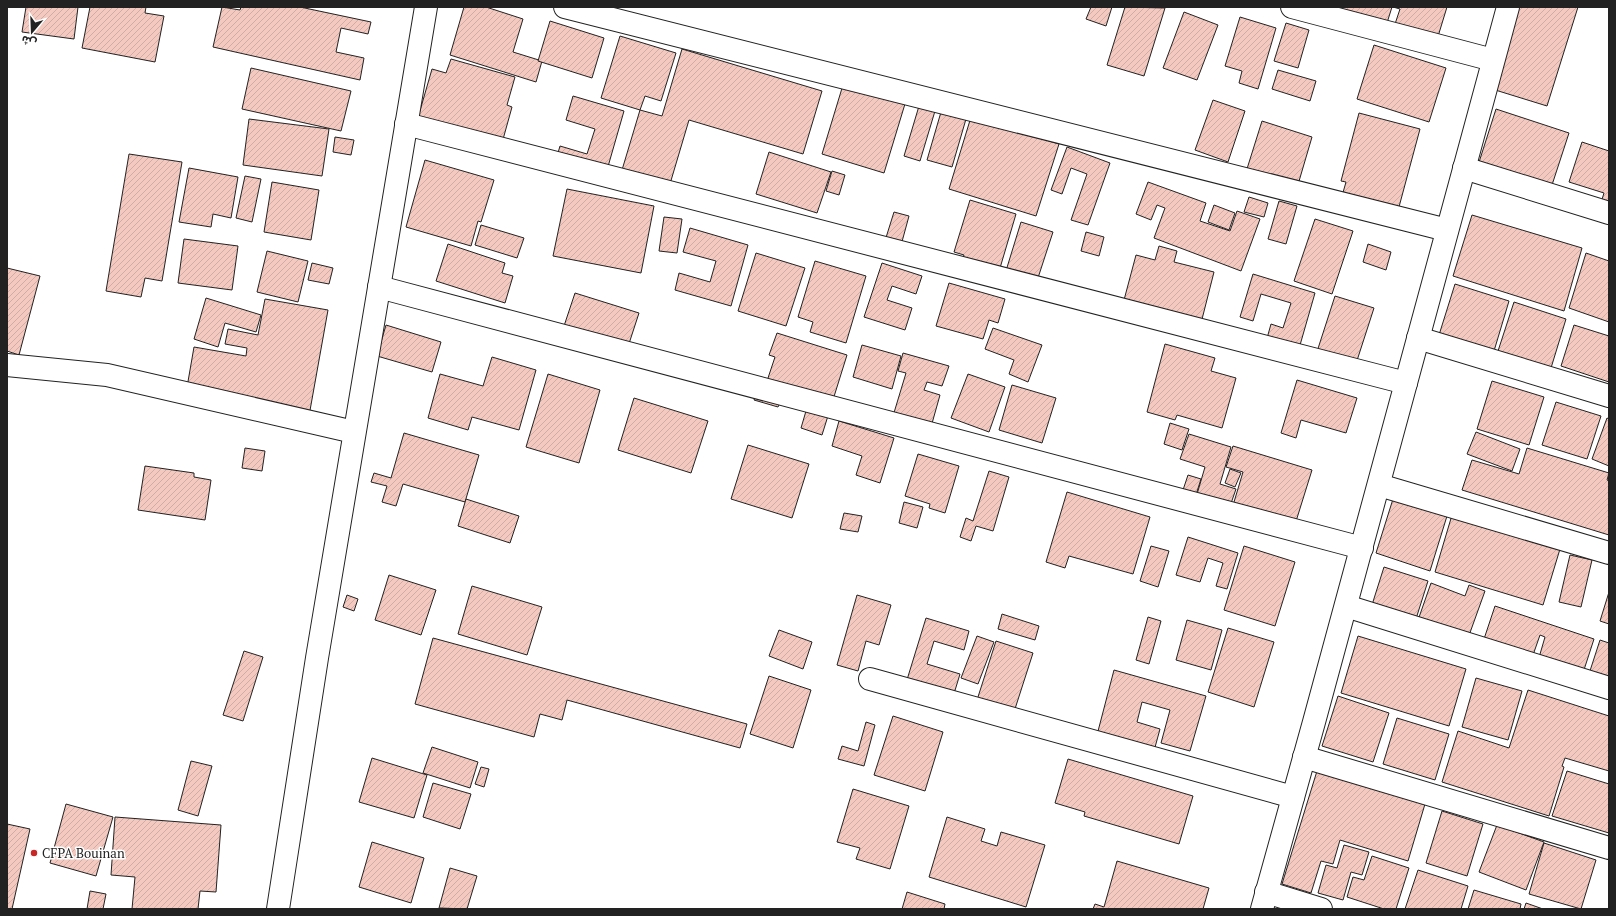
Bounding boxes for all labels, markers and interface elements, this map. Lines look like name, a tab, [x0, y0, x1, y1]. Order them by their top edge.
north arrow	[12, 12, 52, 52]
text: ش	[19, 32, 38, 51]
place label: CFPA Bouinan	[42, 844, 125, 862]
marker: CFPA Bouinan	[29, 848, 39, 858]

